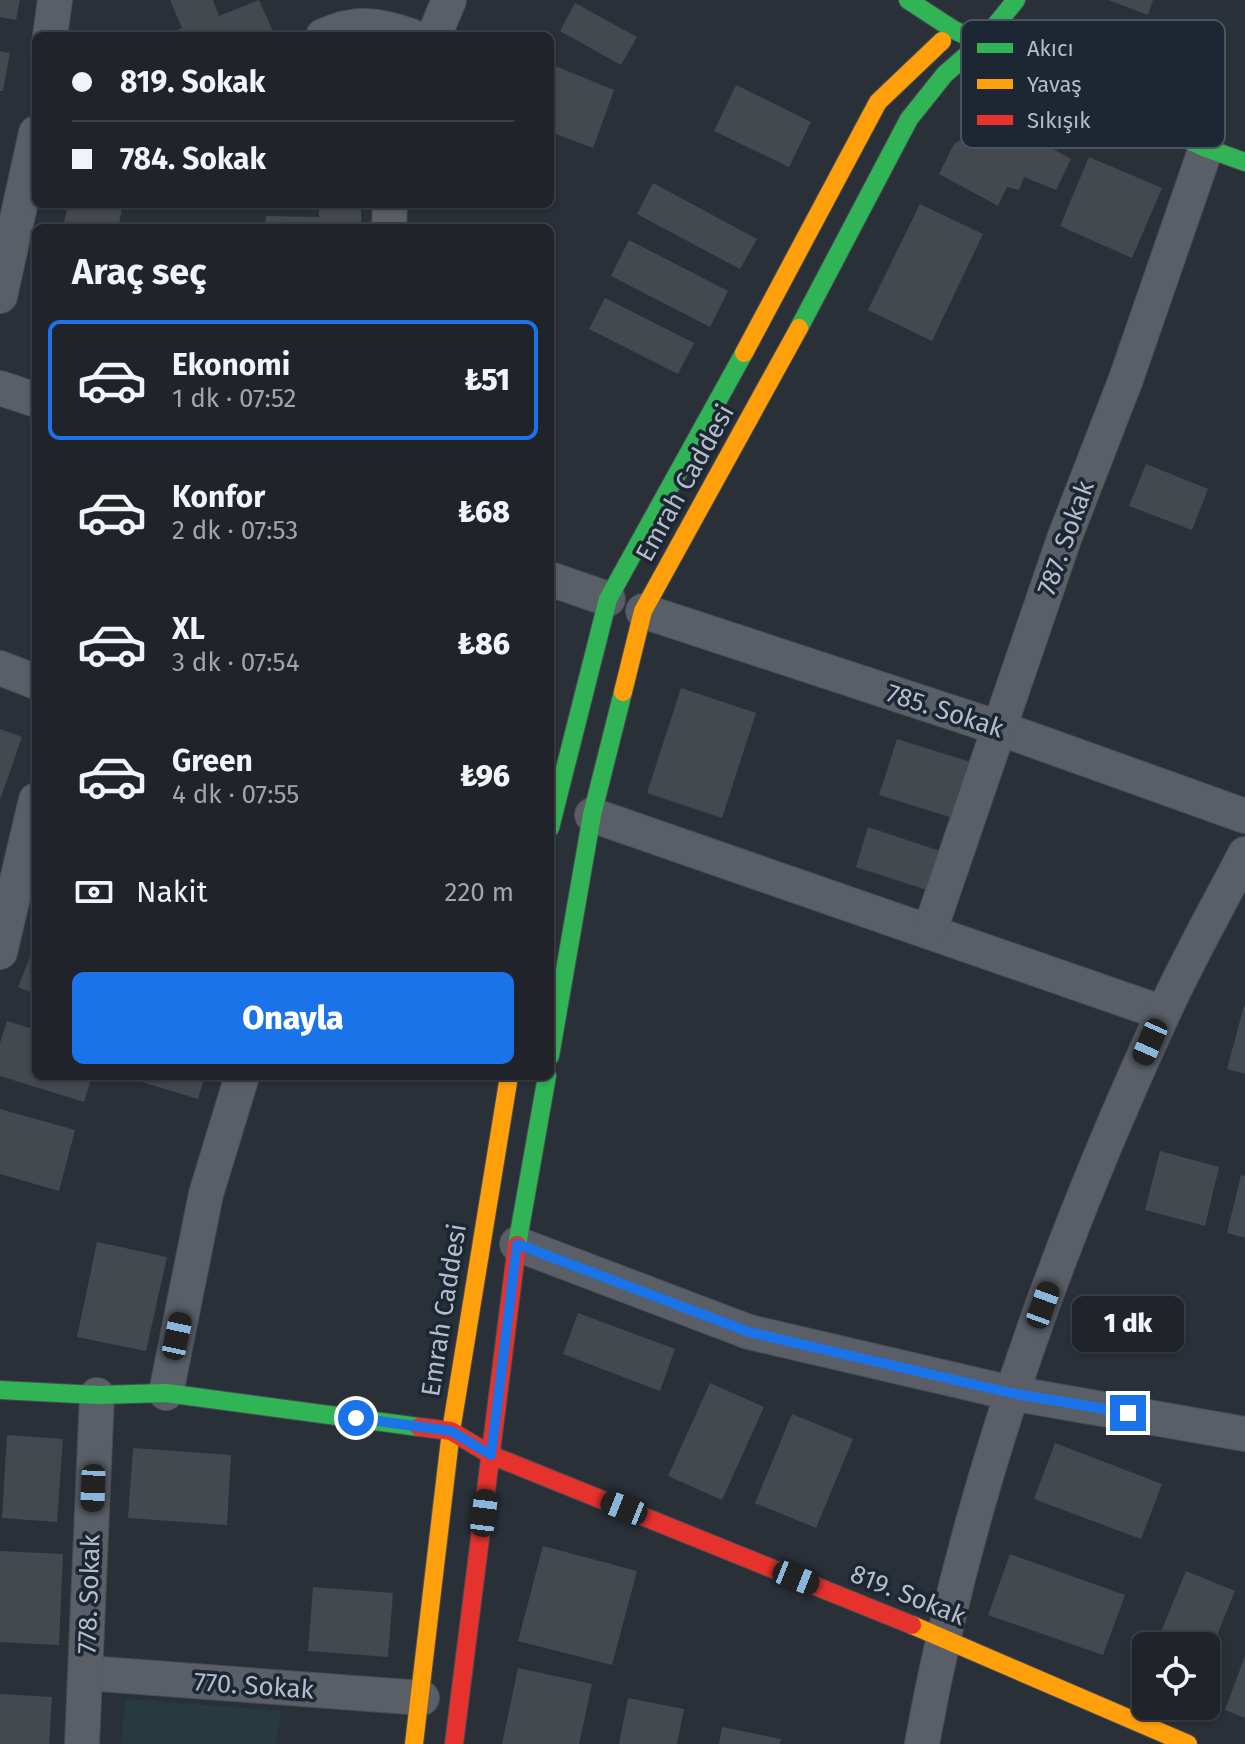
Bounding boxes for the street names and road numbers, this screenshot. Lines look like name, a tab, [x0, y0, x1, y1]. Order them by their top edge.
street label: Emrah Caddesi	[629, 399, 741, 567]
street label: 787. Sokak	[1031, 476, 1101, 599]
street label: 785. Sokak	[883, 678, 1008, 745]
street label: Emrah Caddesi	[415, 1221, 473, 1399]
street label: 778. Sokak	[71, 1533, 107, 1654]
street label: 819. Sokak	[846, 1558, 971, 1632]
street label: 770. Sokak	[193, 1666, 316, 1706]

